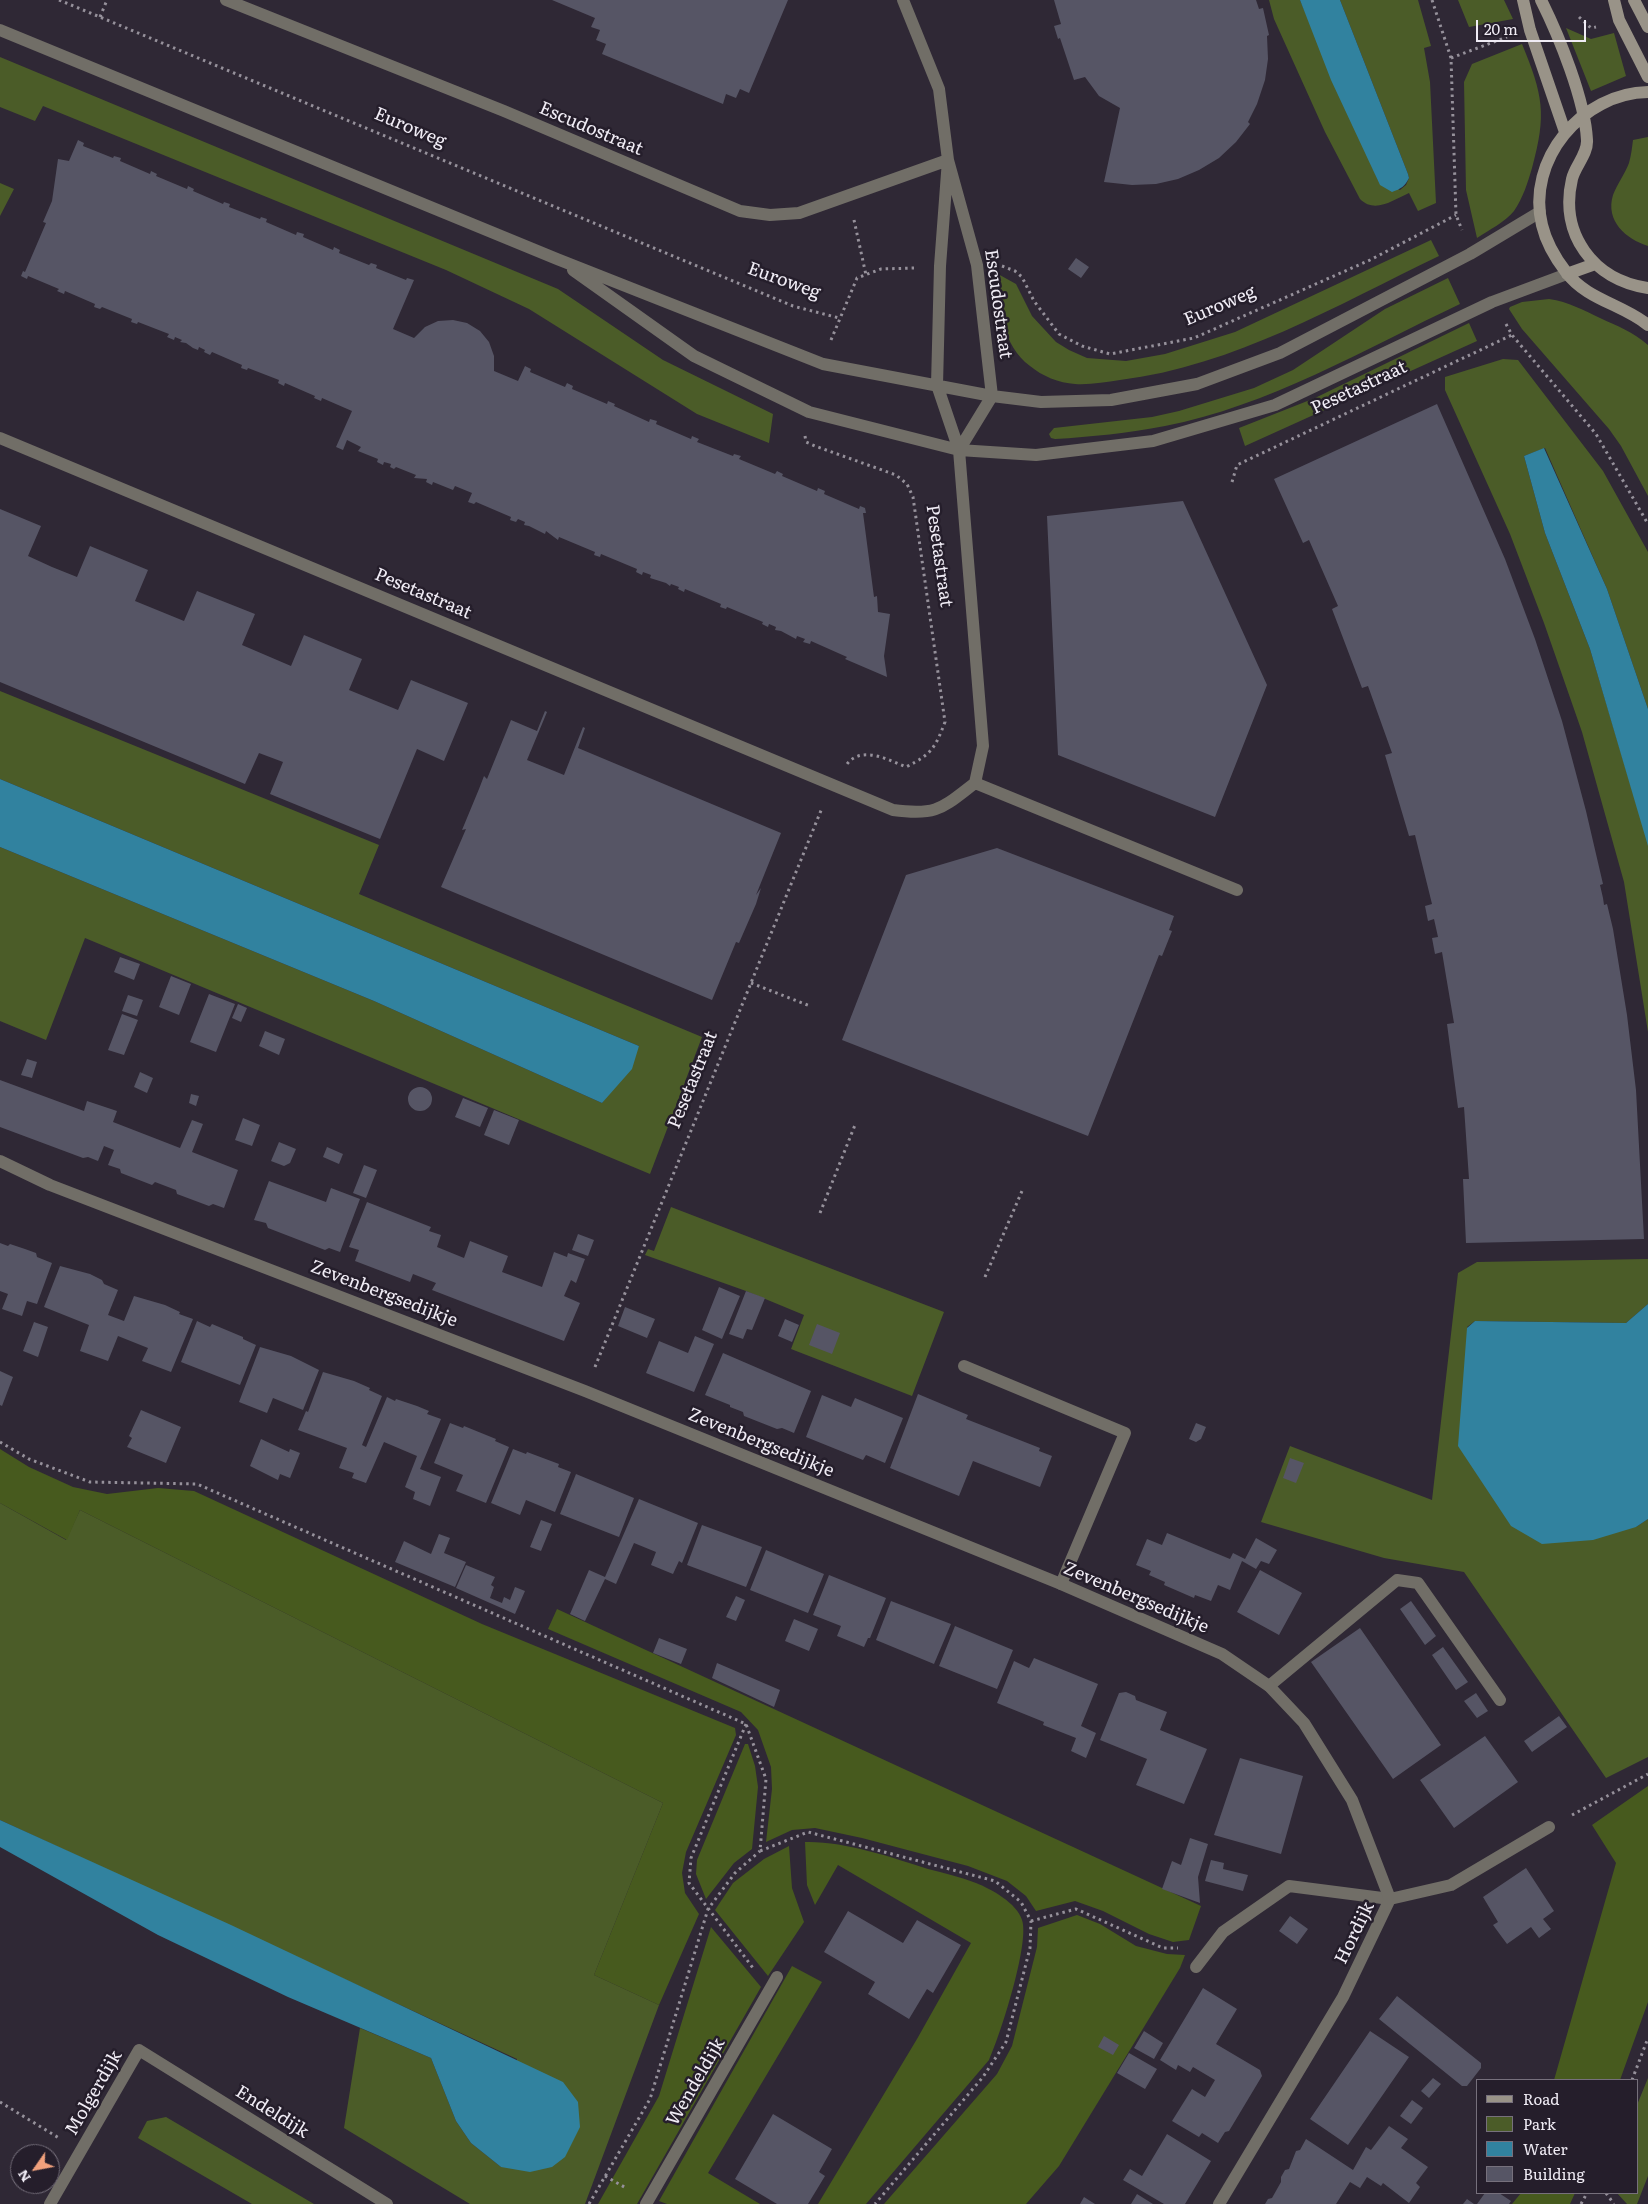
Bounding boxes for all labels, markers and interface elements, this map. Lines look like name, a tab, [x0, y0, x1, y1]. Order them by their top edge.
scale bar	[1478, 10, 1588, 42]
text: 20 m	[1484, 17, 1518, 40]
street label: Escudostraat	[536, 97, 646, 161]
street label: Euroweg	[371, 103, 449, 153]
street label: Escudostraat	[980, 248, 1016, 360]
street label: Euroweg	[745, 258, 823, 304]
street label: Euroweg	[1181, 281, 1259, 331]
street label: Pesetastraat	[1308, 356, 1410, 420]
street label: Pesetastraat	[921, 503, 957, 609]
street label: Pesetastraat	[371, 564, 475, 624]
street label: Pesetastraat	[664, 1028, 722, 1132]
street label: Zevenbergsedijkje	[308, 1256, 460, 1332]
street label: Zevenbergsedijkje	[685, 1404, 837, 1482]
street label: Zevenbergsedijkje	[1060, 1558, 1212, 1638]
street label: Hordijk	[1331, 1898, 1379, 1968]
street label: Wendeldijk	[662, 2034, 730, 2130]
street label: Molgerdijk	[61, 2047, 127, 2139]
legend	[1476, 2079, 1638, 2194]
street label: Endeldijk	[231, 2081, 313, 2143]
text: Road	[1523, 2087, 1559, 2110]
text: Park	[1523, 2112, 1556, 2135]
text: Water	[1523, 2137, 1568, 2160]
north arrow	[10, 2144, 60, 2194]
text: Building	[1523, 2162, 1585, 2185]
text: N	[12, 2166, 35, 2187]

